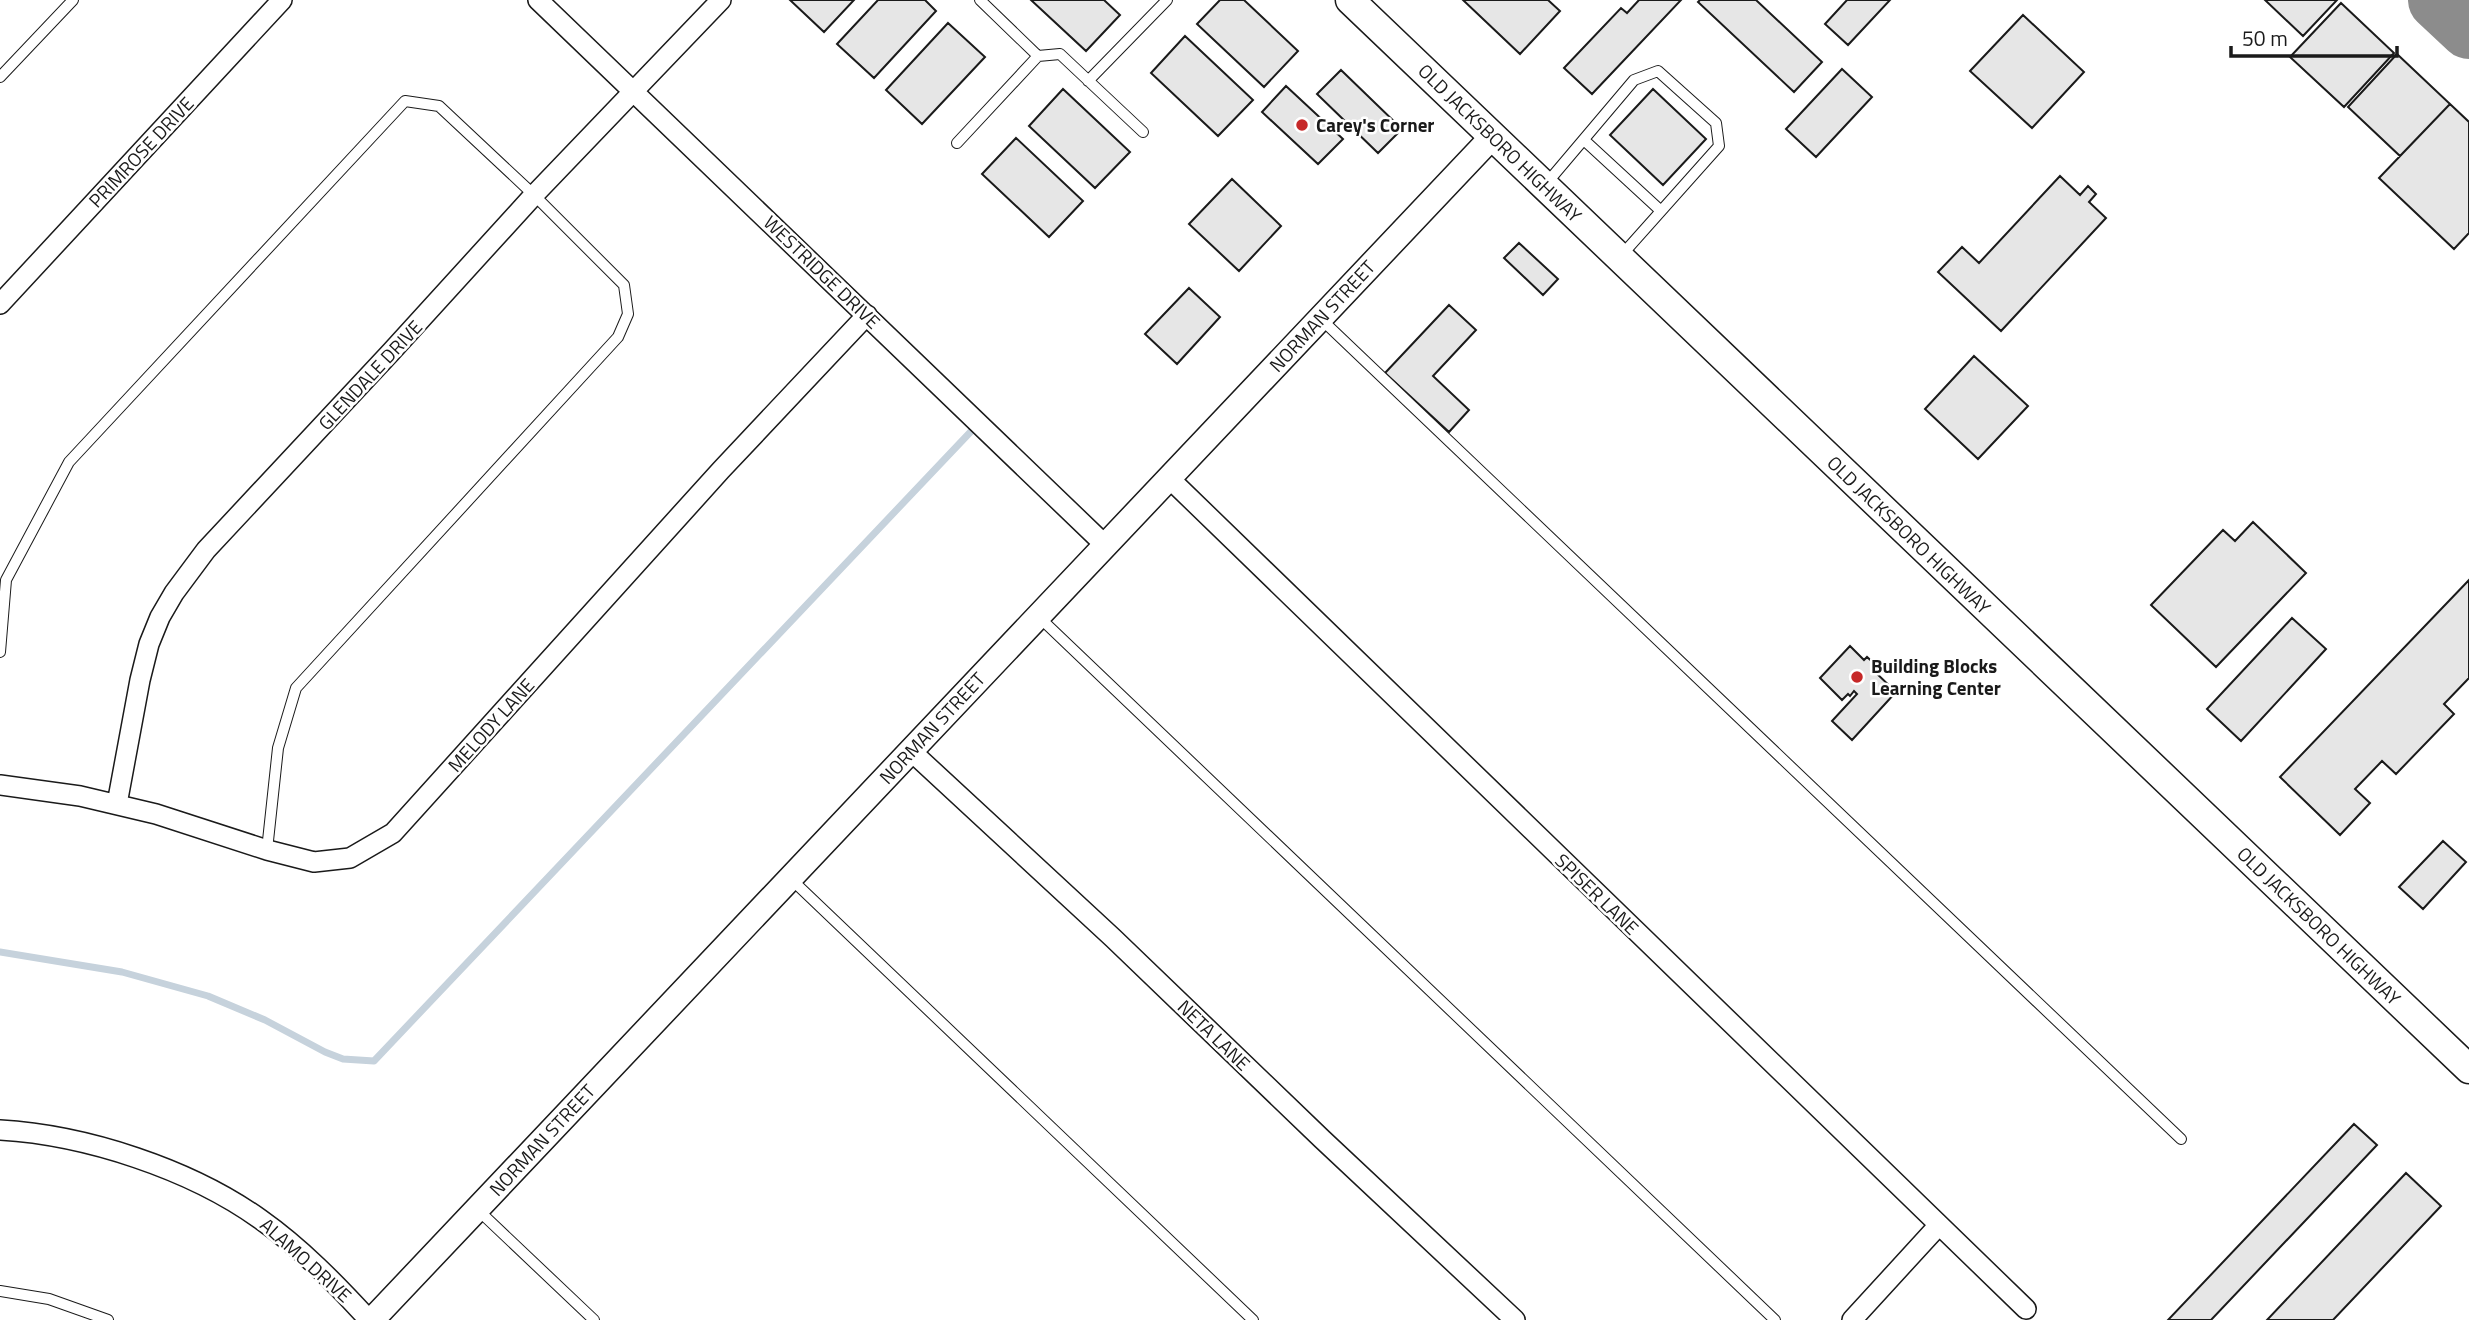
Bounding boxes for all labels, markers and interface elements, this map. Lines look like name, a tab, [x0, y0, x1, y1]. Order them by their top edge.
scale bar	[2231, 14, 2397, 58]
text: 50 m	[2242, 22, 2288, 54]
street label: OLD JACKSBORO HIGHWAY	[1412, 57, 1589, 229]
street label: PRIMROSE DRIVE	[81, 89, 200, 214]
place label: Carey's Corner	[1316, 110, 1434, 139]
marker: Carey's Corner	[1294, 117, 1310, 133]
street label: WESTRIDGE DRIVE	[757, 208, 887, 335]
street label: NORMAN STREET	[1262, 253, 1381, 378]
street label: GLENDALE DRIVE	[311, 313, 428, 436]
street label: OLD JACKSBORO HIGHWAY	[1821, 449, 1998, 621]
place label: Building Blocks Learning Center	[1871, 651, 2001, 702]
street label: NORMAN STREET	[872, 665, 991, 790]
marker: Building Blocks Learning Center	[1849, 669, 1865, 685]
street label: MELODY LANE	[440, 671, 541, 778]
street label: OLD JACKSBORO HIGHWAY	[2231, 840, 2408, 1012]
street label: SPISER LANE	[1549, 846, 1646, 941]
street label: NETA LANE	[1171, 992, 1257, 1077]
street label: NORMAN STREET	[482, 1077, 601, 1202]
street label: ALAMO DRIVE	[254, 1210, 359, 1309]

